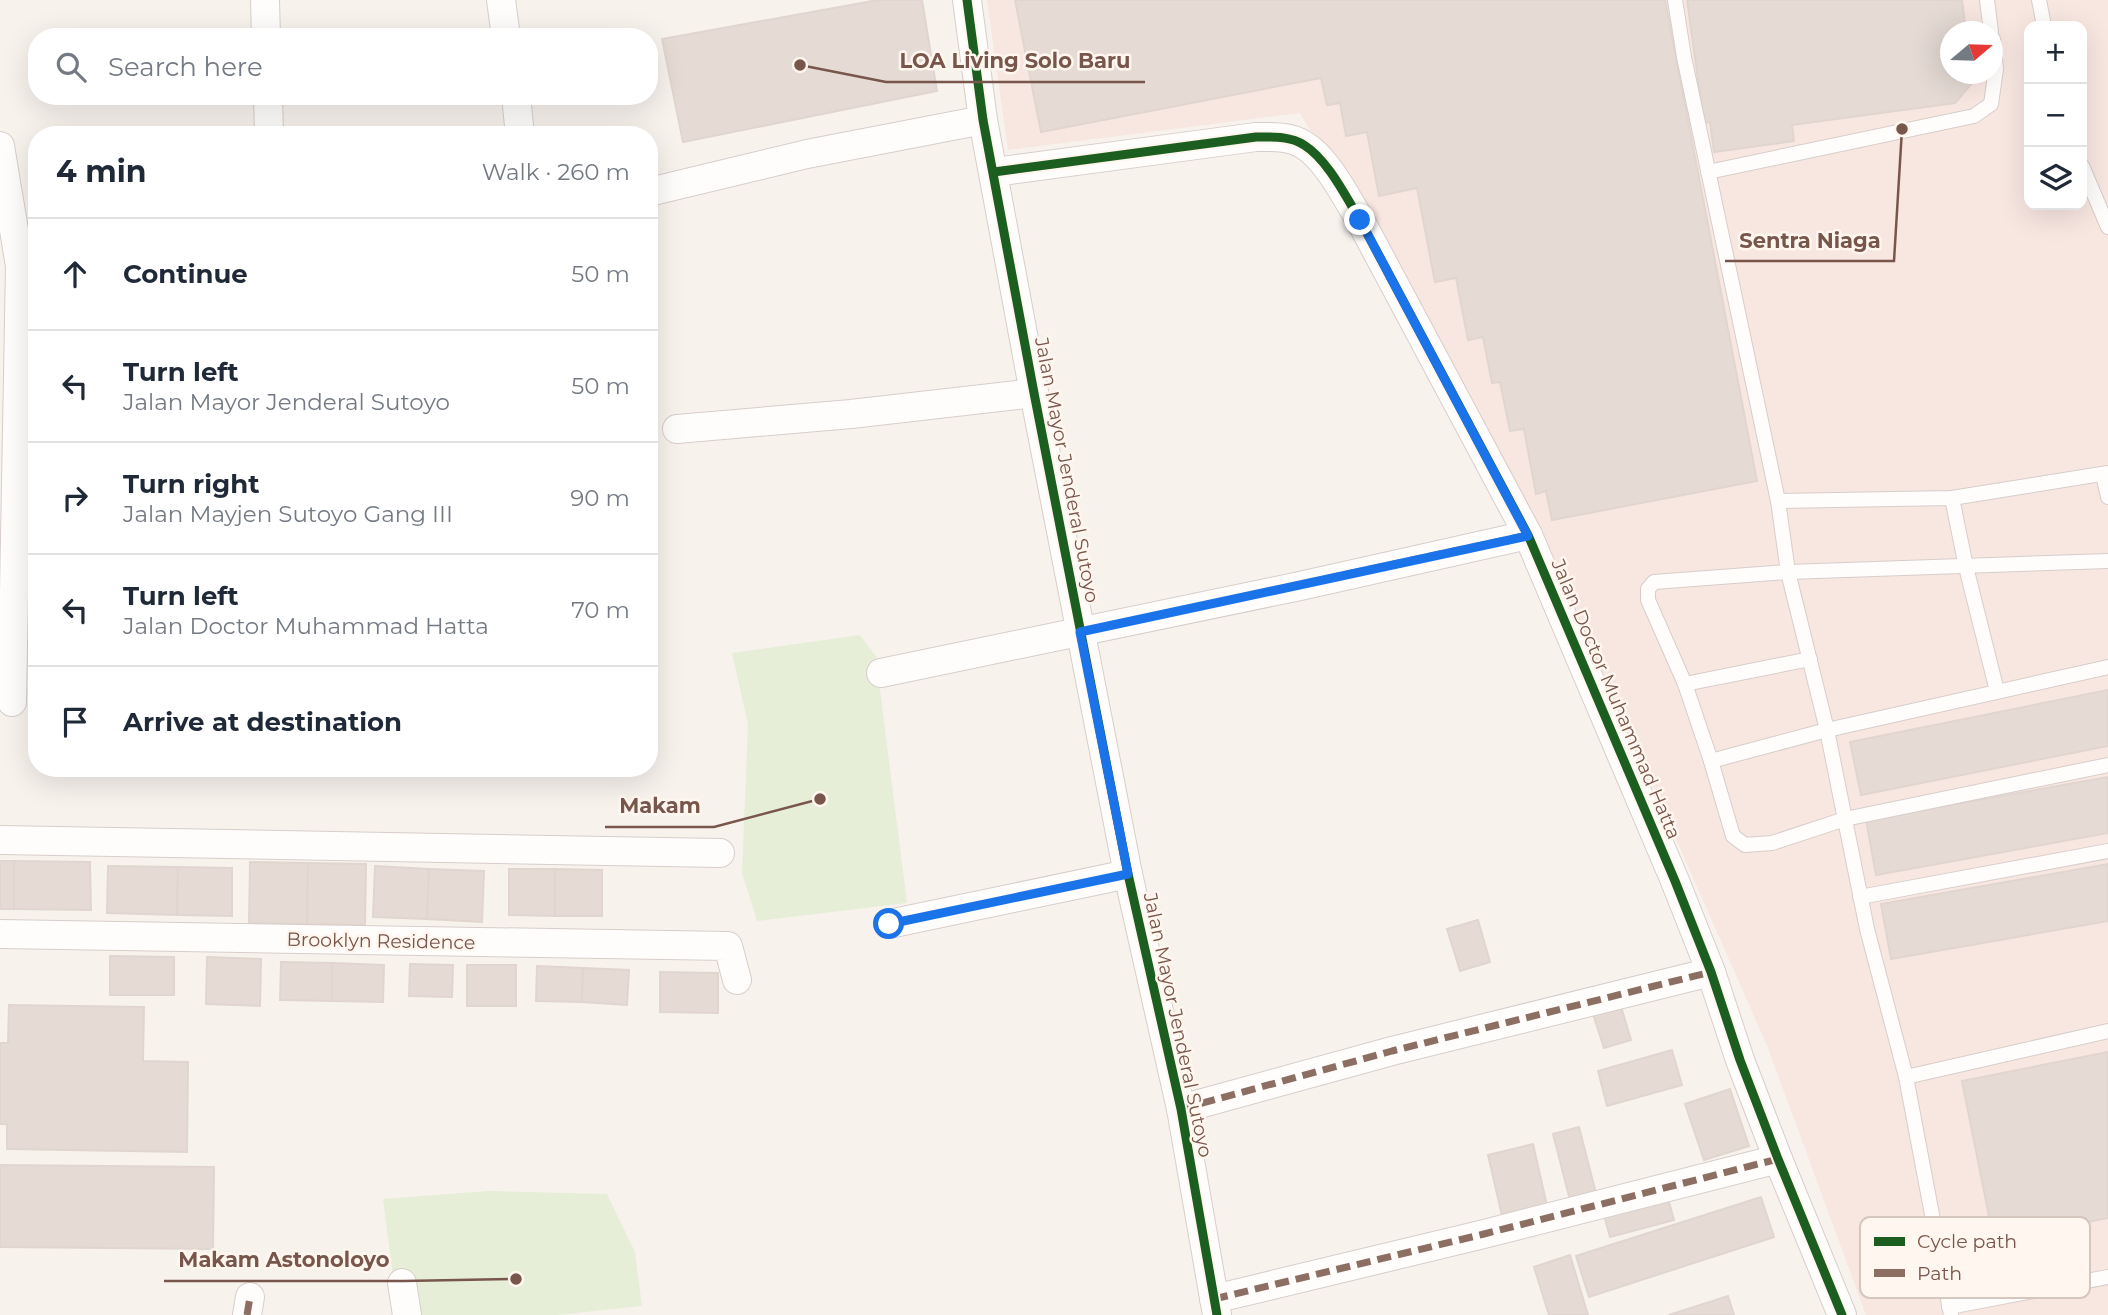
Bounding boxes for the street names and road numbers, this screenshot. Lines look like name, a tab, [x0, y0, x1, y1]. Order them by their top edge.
street label: Jalan Mayor Jenderal Sutoyo	[1030, 334, 1104, 605]
street label: Jalan Doctor Muhammad Hatta	[1546, 555, 1686, 843]
street label: Jalan Mayor Jenderal Sutoyo	[1138, 890, 1217, 1160]
street label: Brooklyn Residence	[286, 928, 476, 954]

